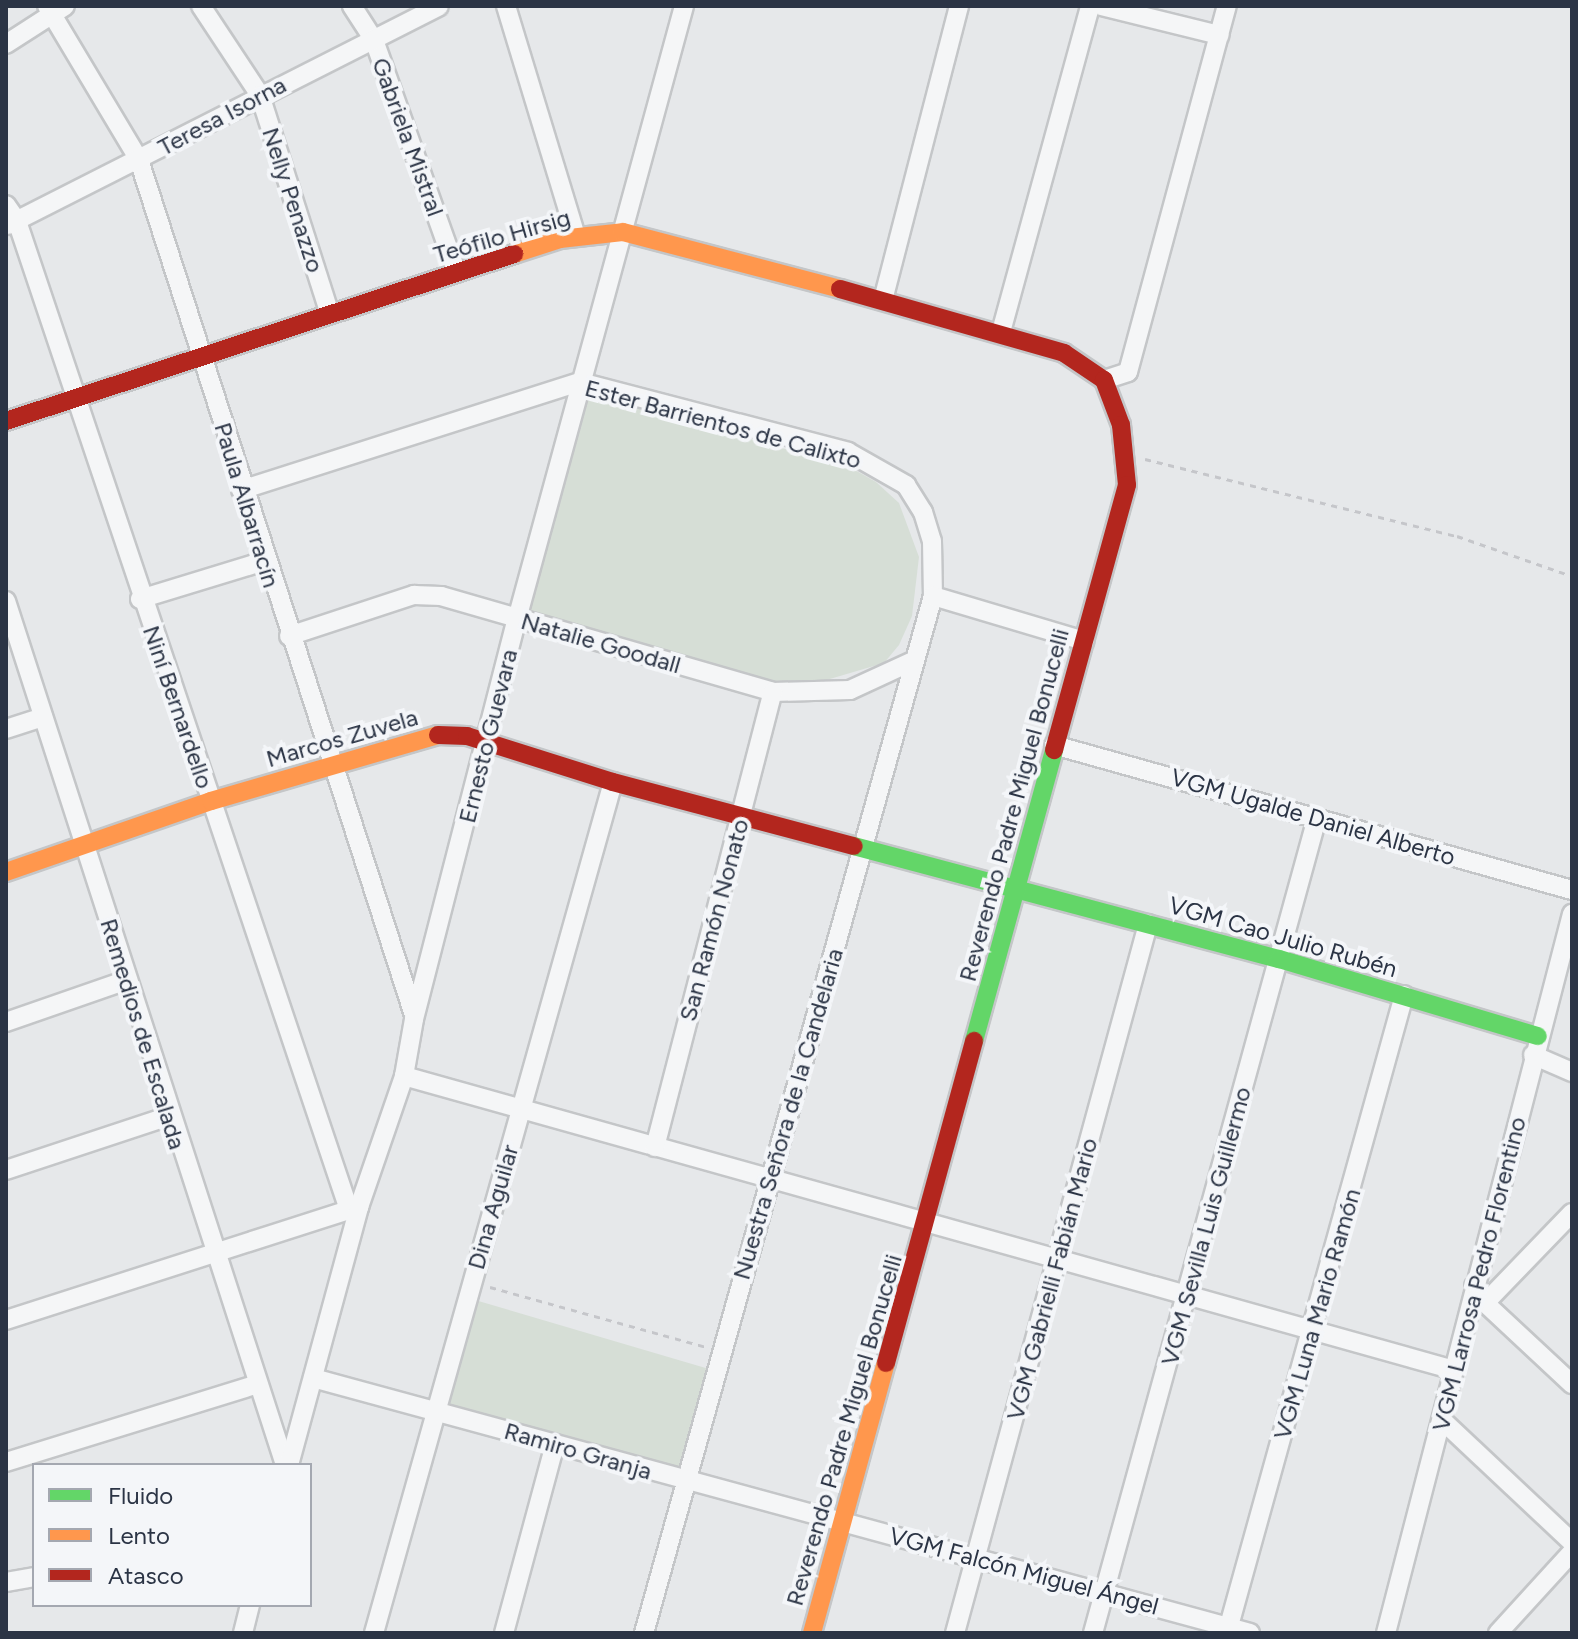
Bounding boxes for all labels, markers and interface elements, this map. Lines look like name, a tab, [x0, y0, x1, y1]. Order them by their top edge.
street label: Gabriela Mistral	[366, 54, 450, 220]
street label: Teresa Isorna	[153, 70, 291, 162]
street label: Nelly Penazzo	[256, 124, 330, 276]
street label: Teófilo Hirsig	[430, 203, 574, 269]
street label: Ester Barrientos de Calixto	[582, 373, 864, 475]
street label: Paula Albarracín	[208, 419, 286, 591]
street label: Natalie Goodall	[518, 606, 684, 680]
street label: Niní Bernardello	[137, 622, 219, 792]
street label: Reverendo Padre Miguel Bonucelli	[953, 625, 1075, 985]
street label: Ernesto Guevara	[452, 646, 524, 826]
street label: Marcos Zuvela	[263, 703, 421, 773]
street label: VGM Ugalde Daniel Alberto	[1167, 763, 1459, 871]
street label: San Ramón Nonato	[673, 816, 755, 1024]
street label: VGM Cao Julio Rubén	[1166, 891, 1400, 983]
street label: Remedios de Escalada	[94, 915, 192, 1153]
street label: Nuestra Señora de la Candelaria	[727, 945, 849, 1283]
street label: VGM Sevilla Luis Guillermo	[1155, 1084, 1257, 1368]
street label: VGM Larrosa Pedro Florentino	[1426, 1114, 1532, 1434]
street label: VGM Gabrielli Fabián Mario	[1000, 1135, 1104, 1423]
street label: Dina Aguilar	[461, 1141, 525, 1273]
street label: VGM Luna Mario Ramón	[1267, 1185, 1367, 1443]
street label: Reverendo Padre Miguel Bonucelli	[780, 1251, 908, 1609]
street label: Ramiro Granja	[501, 1416, 655, 1486]
legend	[32, 1463, 312, 1607]
text: Fluido	[108, 1481, 173, 1510]
text: Lento	[108, 1521, 170, 1550]
street label: VGM Falcón Miguel Ángel	[886, 1521, 1162, 1621]
text: Atasco	[108, 1561, 184, 1590]

